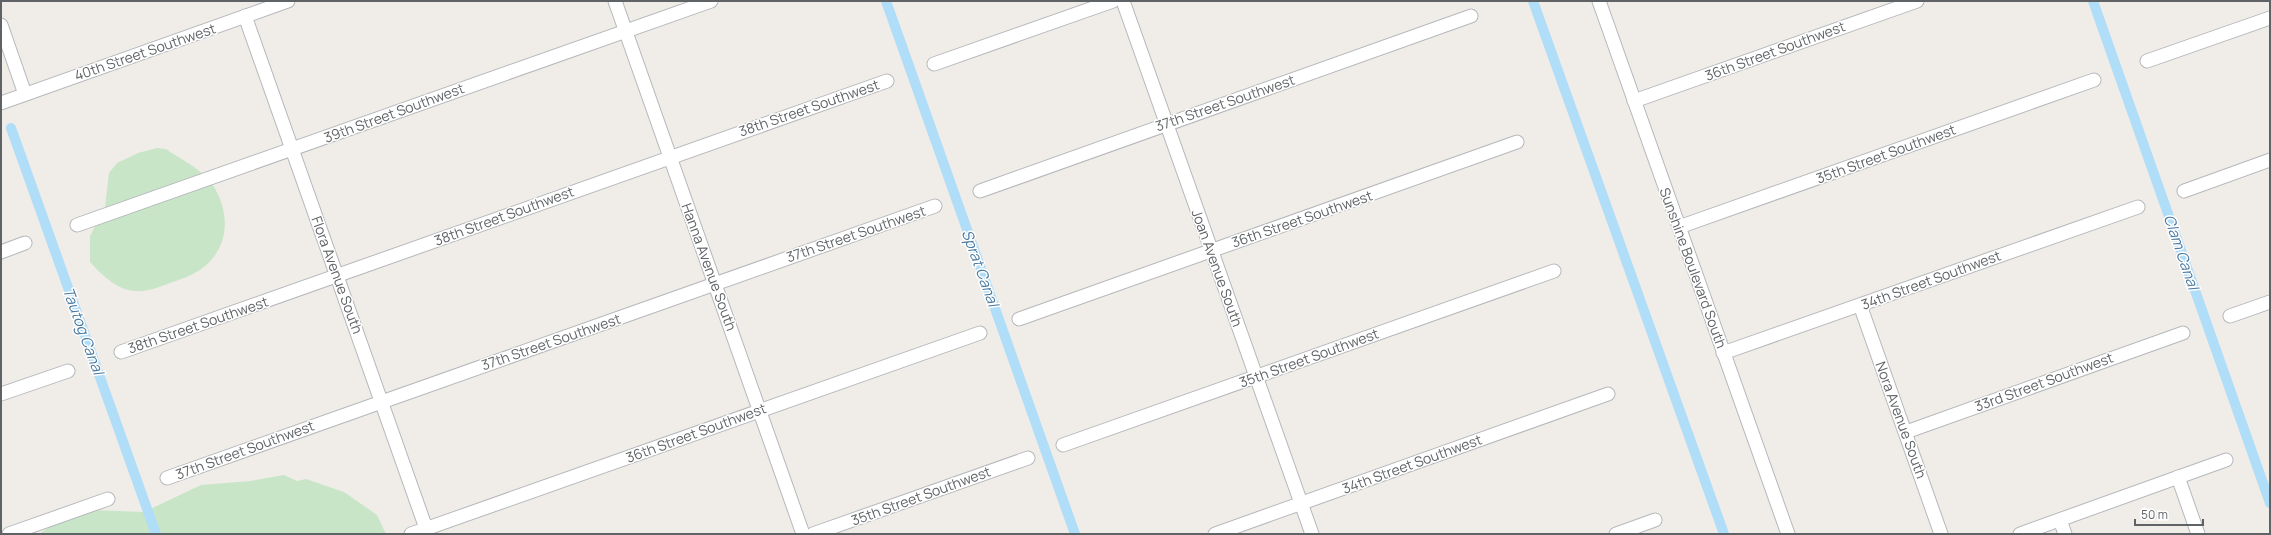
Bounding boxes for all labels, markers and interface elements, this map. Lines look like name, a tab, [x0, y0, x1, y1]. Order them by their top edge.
street label: 36th Street Southwest	[1702, 16, 1848, 85]
street label: 40th Street Southwest	[72, 18, 218, 85]
street label: 37th Street Southwest	[1153, 70, 1297, 135]
street label: 38th Street Southwest	[736, 74, 882, 140]
street label: 39th Street Southwest	[321, 78, 467, 147]
street label: 35th Street Southwest	[1813, 119, 1959, 188]
street label: 38th Street Southwest	[431, 181, 577, 250]
street label: 36th Street Southwest	[1229, 185, 1375, 252]
street label: Sunshine Boulevard South	[1656, 185, 1731, 351]
street label: Hanna Avenue South	[678, 200, 741, 333]
street label: 37th Street Southwest	[784, 201, 928, 266]
street label: Joan Avenue South	[1187, 207, 1248, 329]
water label: Clam Canal	[2159, 211, 2205, 295]
street label: Flora Avenue South	[307, 213, 368, 336]
water label: Sprat Canal	[957, 226, 1005, 312]
street label: 34th Street Southwest	[1858, 245, 2004, 314]
water label: Tautog Canal	[58, 284, 110, 380]
street label: 38th Street Southwest	[125, 291, 271, 357]
street label: 37th Street Southwest	[479, 309, 623, 374]
street label: 35th Street Southwest	[1236, 323, 1382, 392]
street label: 33rd Street Southwest	[1972, 347, 2116, 415]
street label: Nora Avenue South	[1871, 359, 1931, 481]
street label: 36th Street Southwest	[623, 398, 769, 467]
street label: 37th Street Southwest	[173, 415, 317, 483]
street label: 34th Street Southwest	[1339, 429, 1485, 498]
street label: 35th Street Southwest	[848, 461, 994, 530]
scale bar	[2135, 501, 2203, 527]
text: 50 m	[2141, 506, 2168, 523]

